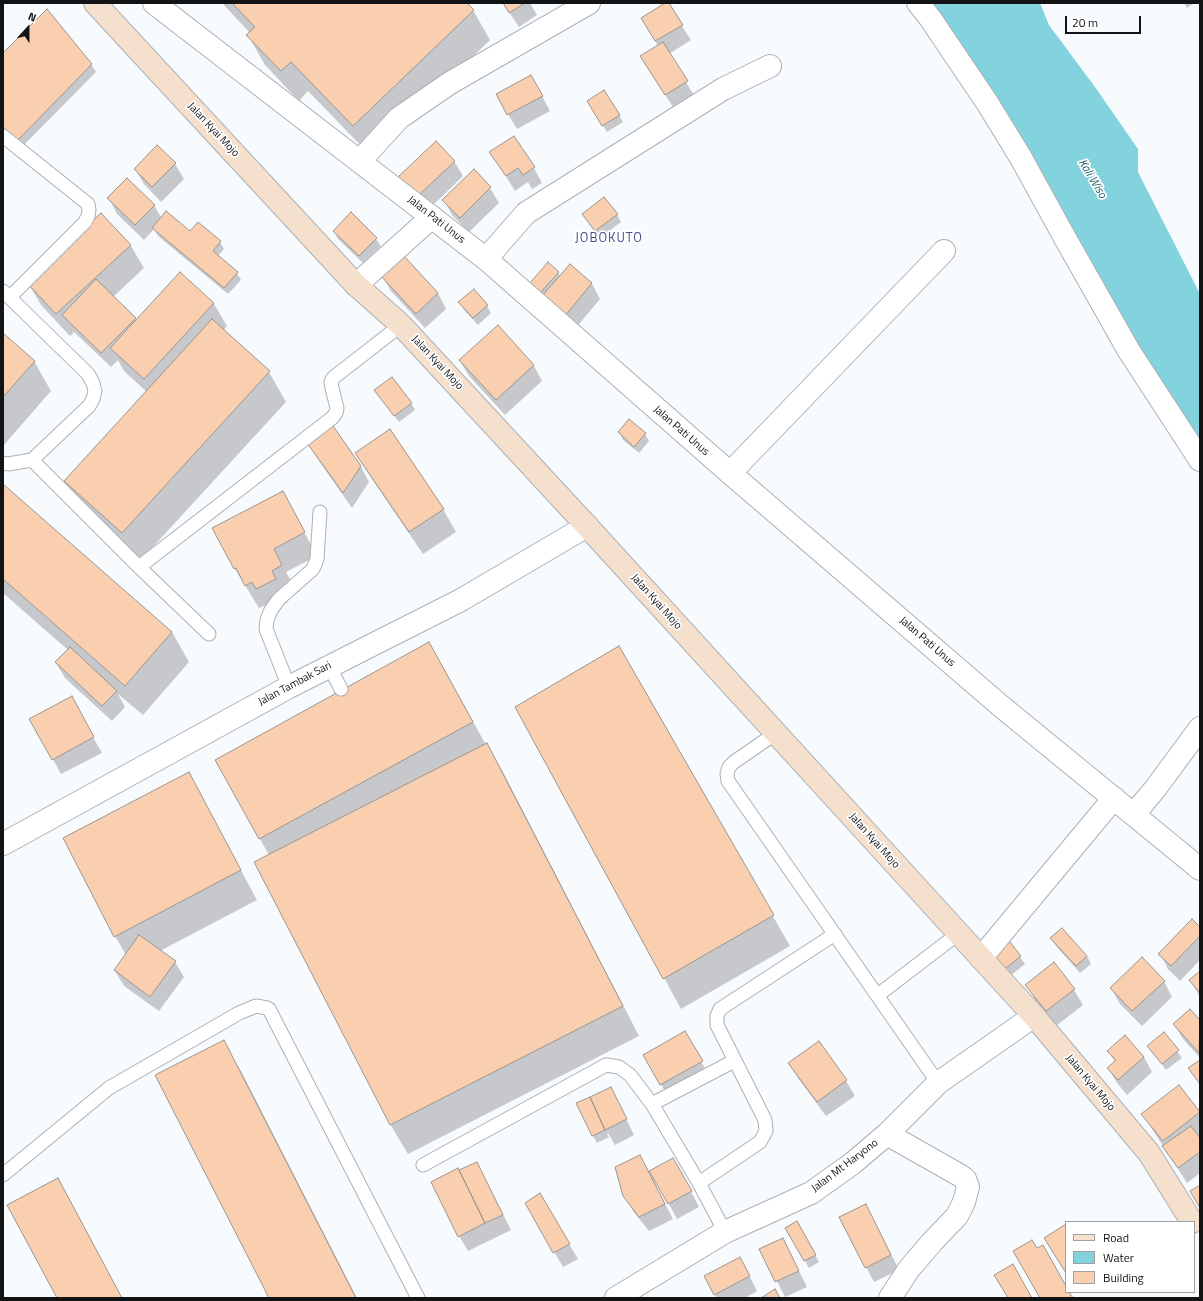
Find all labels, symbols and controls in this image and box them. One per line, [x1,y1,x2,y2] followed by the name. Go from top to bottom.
[8,8,48,48] north arrow
[26,8,39,26] text: N
[1067,8,1143,34] scale bar
[1072,13,1098,32] text: 20 m
[184,100,242,160] street label: Jalan Kyai Mojo
[1075,157,1109,201] water label: Kali Wiso
[404,193,468,247] street label: Jalan Pati Unus
[575,231,643,247] district label: JOBOKUTO
[408,333,466,393] street label: Jalan Kyai Mojo
[650,403,712,459] street label: Jalan Pati Unus
[628,572,684,632] street label: Jalan Kyai Mojo
[896,614,958,670] street label: Jalan Pati Unus
[256,659,334,709] street label: Jalan Tambak Sari
[846,811,902,871] street label: Jalan Kyai Mojo
[1063,1052,1117,1114] street label: Jalan Kyai Mojo
[809,1137,881,1195] street label: Jalan Mt Haryono
[1065,1221,1195,1293] legend
[1103,1228,1129,1247] text: Road
[1103,1248,1134,1267] text: Water
[1103,1268,1144,1287] text: Building

